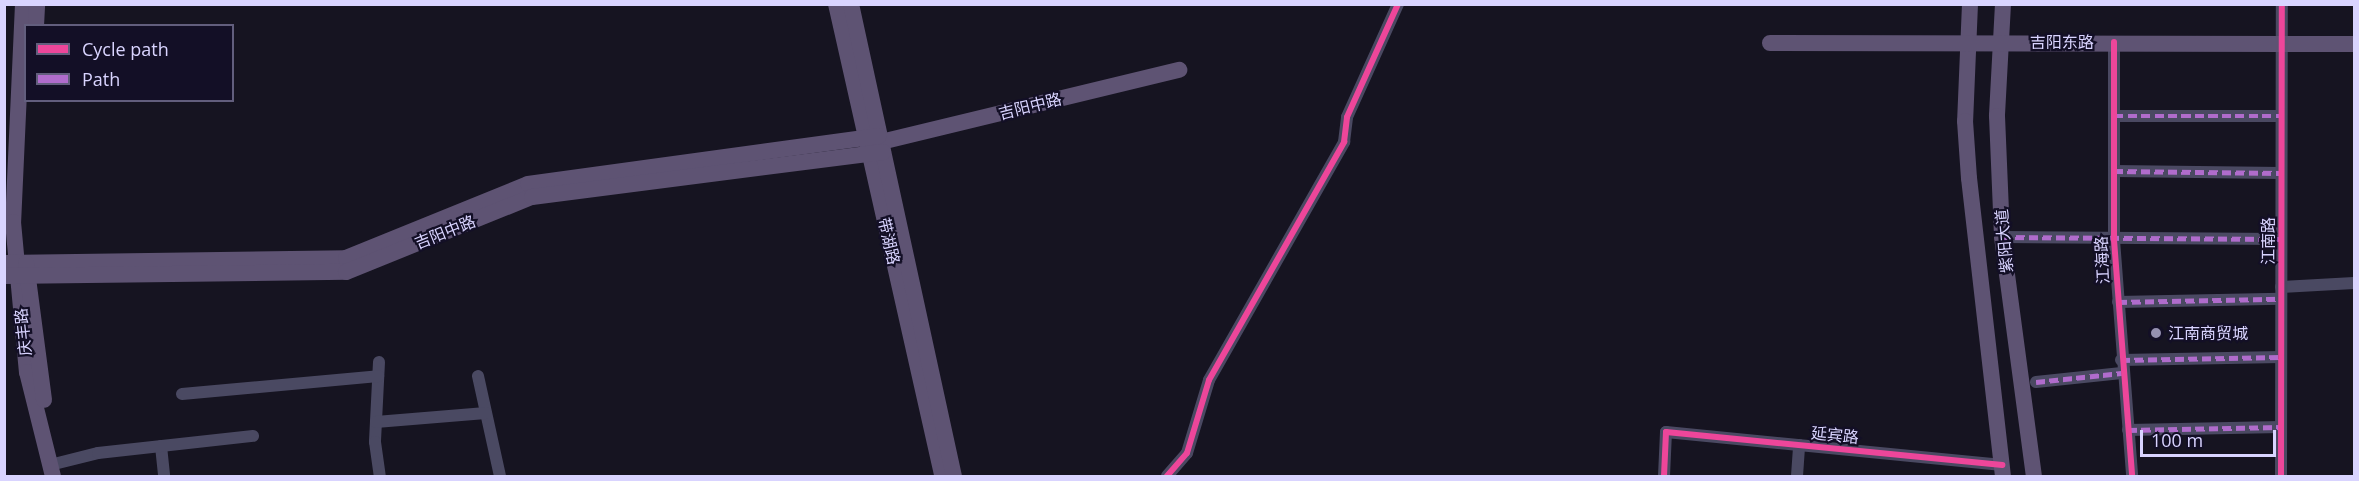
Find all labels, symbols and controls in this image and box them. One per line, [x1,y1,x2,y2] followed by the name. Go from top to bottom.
[24,24,234,102] legend
[2030,32,2094,52] street label: 吉阳东路
[82,37,169,61] text: Cycle path
[82,67,120,91] text: Path
[997,89,1063,123] street label: 吉阳中路
[1992,208,2016,274] street label: 紫阳大道
[412,211,478,253] street label: 吉阳中路
[874,215,904,267] street label: 带湖路
[2258,217,2278,265] street label: 江南路
[2091,236,2113,284] street label: 江海路
[11,307,35,357] street label: 庆丰路
[2168,323,2248,343] place label: 江南商贸城
[2149,326,2163,340] marker: 江南商贸城
[2143,418,2280,456] scale bar
[1810,423,1860,447] street label: 延宾路
[2151,428,2203,452] text: 100 m

